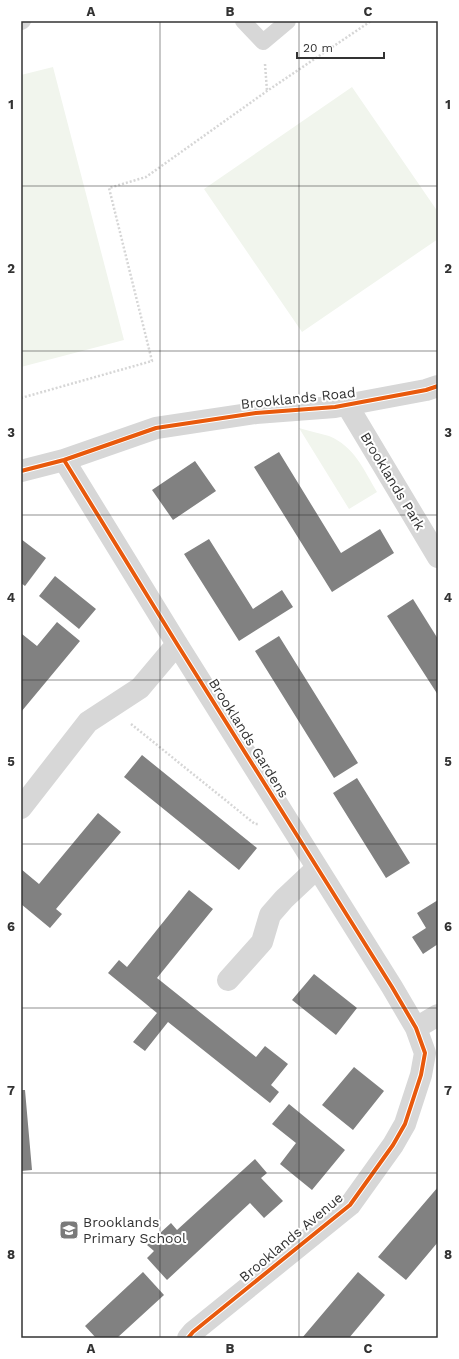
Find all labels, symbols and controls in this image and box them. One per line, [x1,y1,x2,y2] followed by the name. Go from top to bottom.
[87,4,96,19] text: A
[226,4,235,19] text: B
[364,4,373,19] text: C
[297,34,384,60] scale bar
[303,41,333,55] text: 20 m
[8,97,14,112] text: 1
[445,97,451,112] text: 1
[7,261,15,276] text: 2
[444,261,452,276] text: 2
[240,384,356,412] street label: Brooklands Road
[7,425,15,440] text: 3
[444,425,452,440] text: 3
[357,429,429,533] street label: Brooklands Park
[7,590,16,605] text: 4
[444,590,453,605] text: 4
[206,675,292,801] street label: Brooklands Gardens
[7,754,15,769] text: 5
[444,754,452,769] text: 5
[7,919,15,934] text: 6
[444,919,452,934] text: 6
[7,1083,15,1098] text: 7
[444,1083,452,1098] text: 7
[236,1189,346,1285] street label: Brooklands Avenue
[83,1214,187,1246] place label: Brooklands Primary School
[58,1219,80,1241] school or university icon: Brooklands Primary School
[7,1247,15,1262] text: 8
[444,1247,452,1262] text: 8
[87,1341,96,1356] text: A
[226,1341,235,1356] text: B
[364,1341,373,1356] text: C

